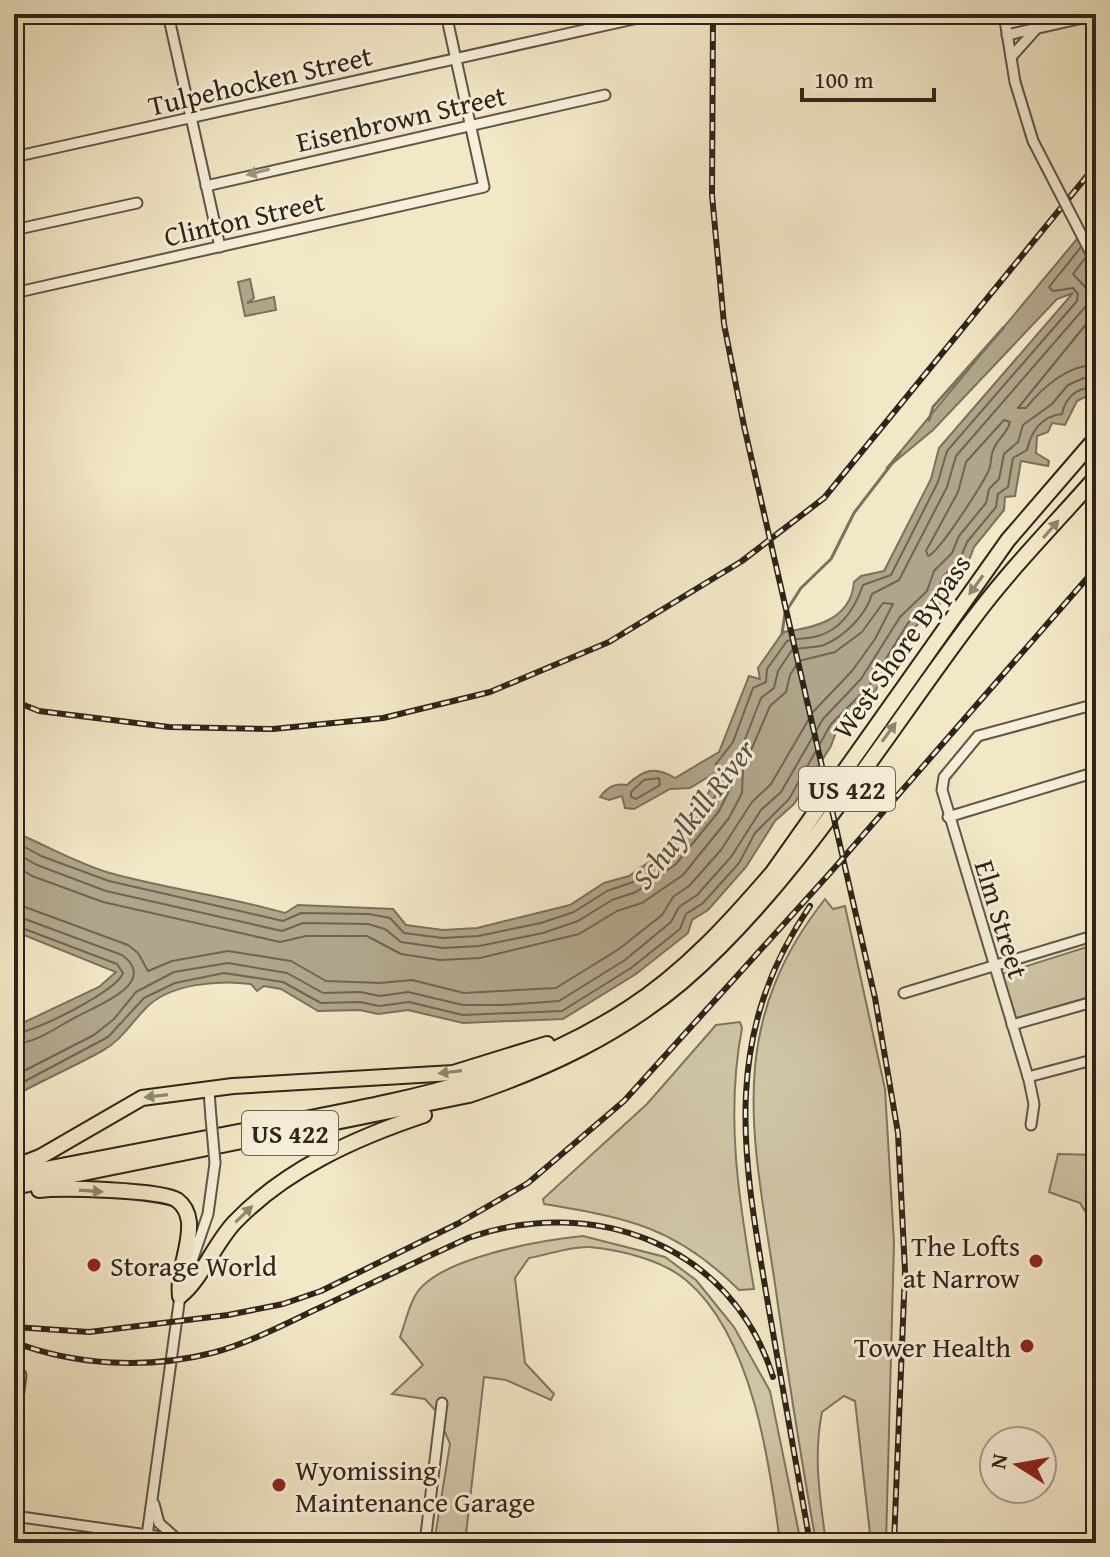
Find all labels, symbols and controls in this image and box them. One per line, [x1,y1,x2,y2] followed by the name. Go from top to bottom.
[144,34,376,126] street label: Tulpehocken Street
[802,52,934,102] scale bar
[814,62,874,97] text: 100 m
[292,74,510,162] street label: Eisenbrown Street
[245,167,270,179] one-way arrow
[160,180,328,256] street label: Clinton Street
[1042,519,1059,539] one-way arrow
[822,545,980,747] street label: West Shore Bypass
[968,575,984,596] one-way arrow
[881,721,897,743] one-way arrow
[620,729,766,898] water label: Schuylkill River
[799,767,895,811] road number: US 422
[965,855,1039,983] street label: Elm Street
[437,1066,462,1079] one-way arrow
[143,1090,168,1103] one-way arrow
[242,1111,338,1155] road number: US 422
[79,1185,104,1198] one-way arrow
[234,1205,253,1223] one-way arrow
[903,1225,1020,1298] place label: The Lofts at Narrow
[110,1245,277,1286] place label: Storage World
[1027,1252,1045,1270] marker: The Lofts at Narrow
[85,1256,103,1274] marker: Storage World
[854,1326,1011,1367] place label: Tower Health
[1018,1337,1036,1355] marker: Tower Health
[978,1425,1058,1505] north arrow
[295,1449,536,1522] place label: Wyomissing Maintenance Garage
[981,1451,1016,1471] text: N
[270,1476,288,1494] marker: Wyomissing Maintenance Garage

